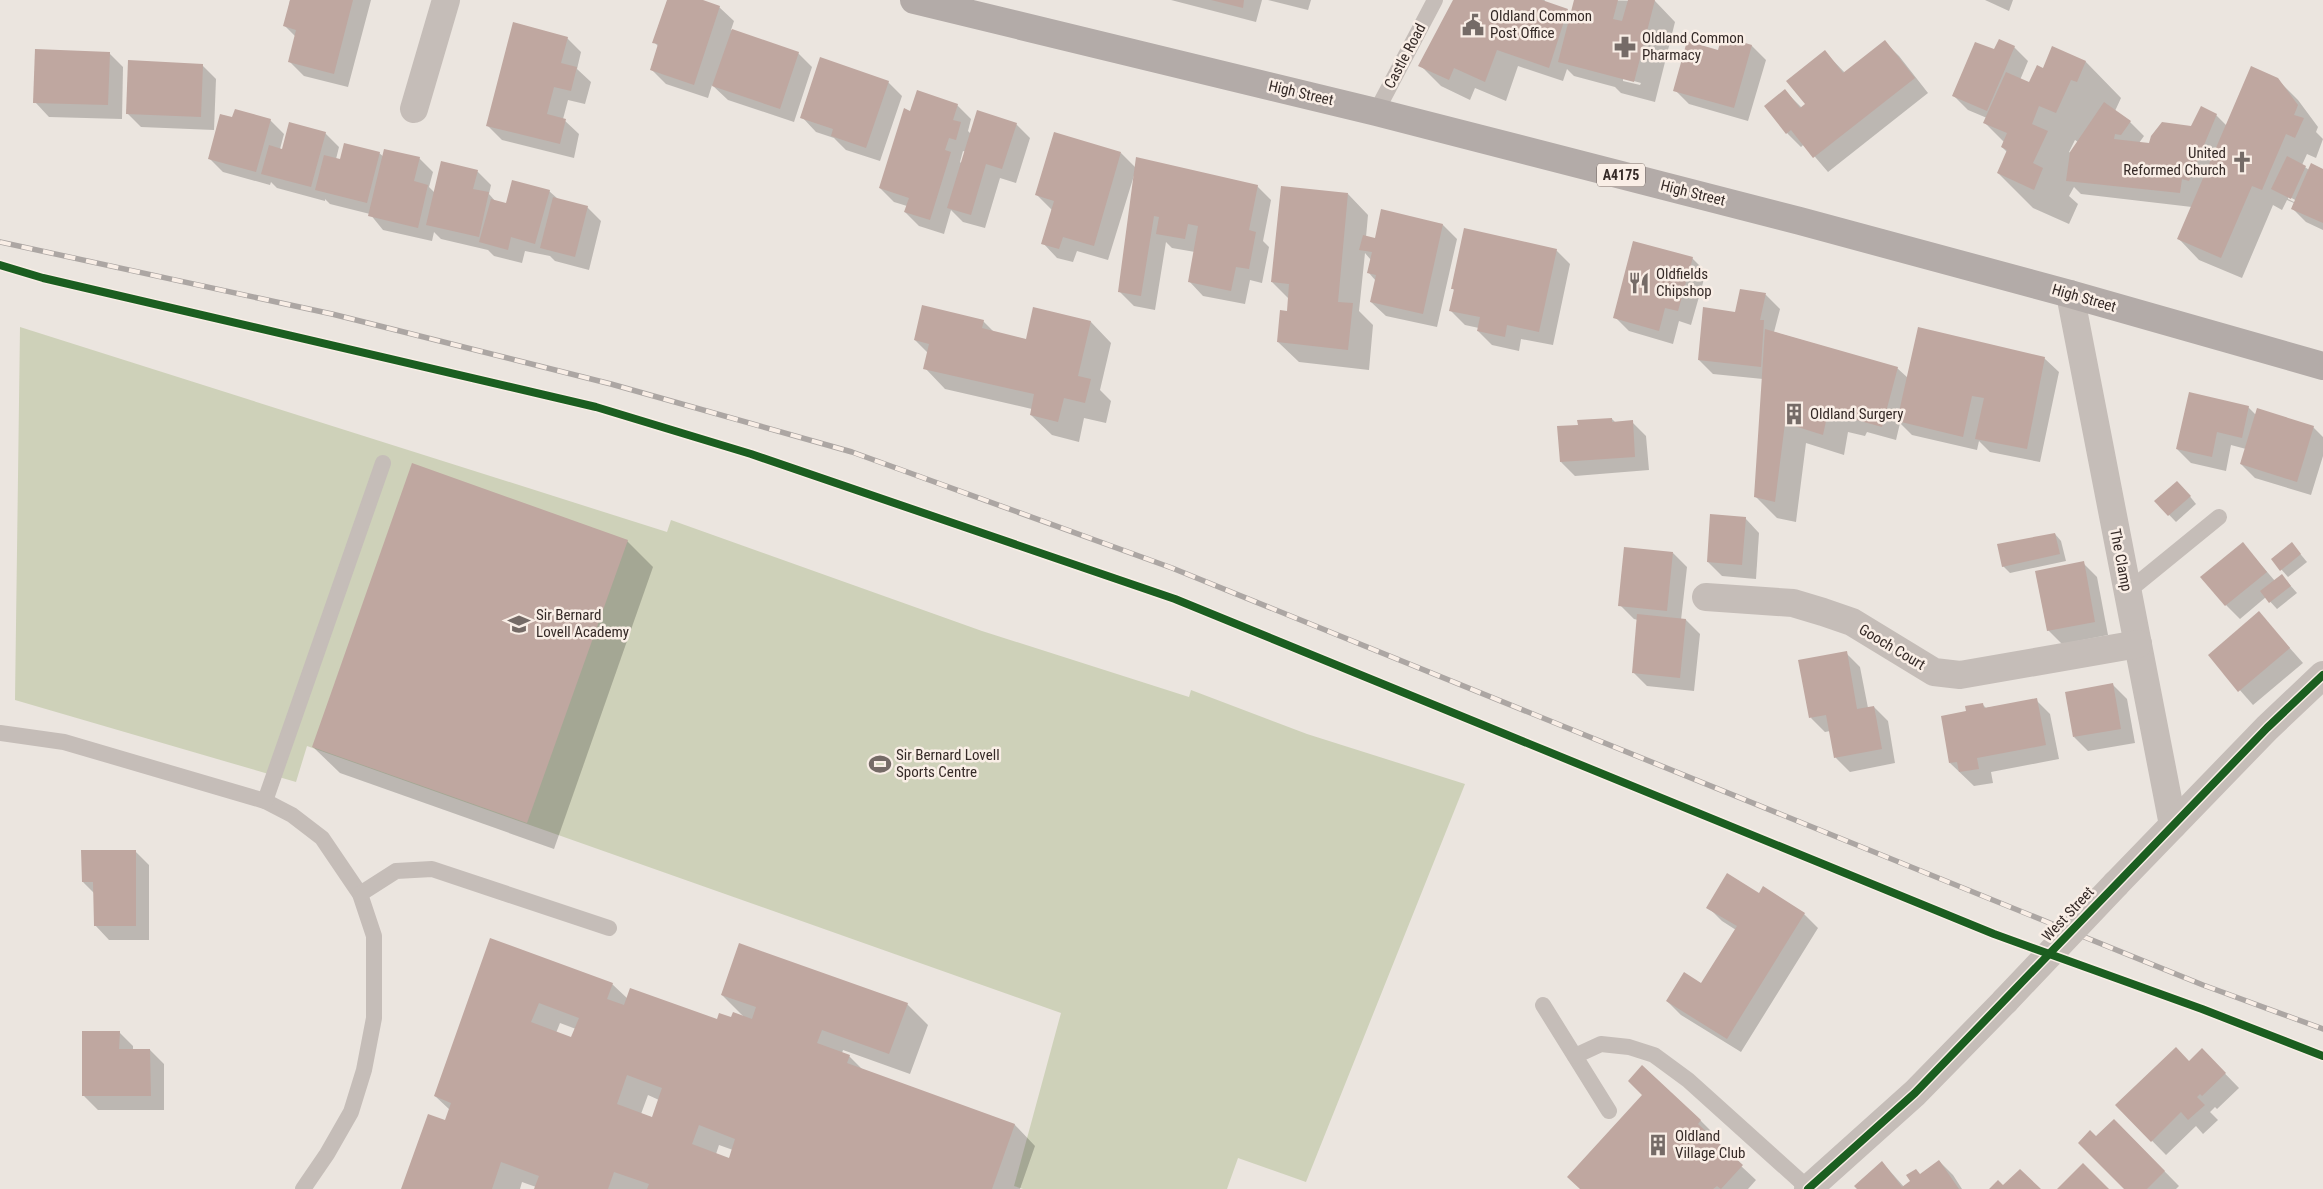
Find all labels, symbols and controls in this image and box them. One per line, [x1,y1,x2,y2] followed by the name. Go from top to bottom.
[1490,7,1592,42] place label: Oldland Common Post Office
[1460,12,1486,38] public building icon: Oldland Common Post Office
[1380,20,1430,92] street label: Castle Road
[1642,29,1744,64] place label: Oldland Common Pharmacy
[1612,34,1638,60] pharmacy icon: Oldland Common Pharmacy
[1267,77,1335,109] street label: High Street
[2123,144,2226,179] place label: United Reformed Church
[2229,149,2255,175] church icon: United Reformed Church
[1597,164,1645,186] road number: A4175
[1659,176,1727,210] street label: High Street
[1656,265,1712,300] place label: Oldfields Chipshop
[1626,270,1652,296] restaurant icon: Oldfields Chipshop
[2050,280,2118,316] street label: High Street
[1781,401,1807,427] building icon: Oldland Surgery
[1810,405,1904,423] place label: Oldland Surgery
[2106,527,2136,593] street label: The Clamp
[536,606,629,641] place label: Sir Bernard Lovell Academy
[506,611,532,637] school or university icon: Sir Bernard Lovell Academy
[1856,620,1928,674] street label: Gooch Court
[896,746,1000,781] place label: Sir Bernard Lovell Sports Centre
[867,751,893,777] sports icon: Sir Bernard Lovell Sports Centre
[2038,883,2098,945] street label: West Street
[1675,1127,1745,1162] place label: Oldland Village Club
[1645,1132,1671,1158] building icon: Oldland Village Club

